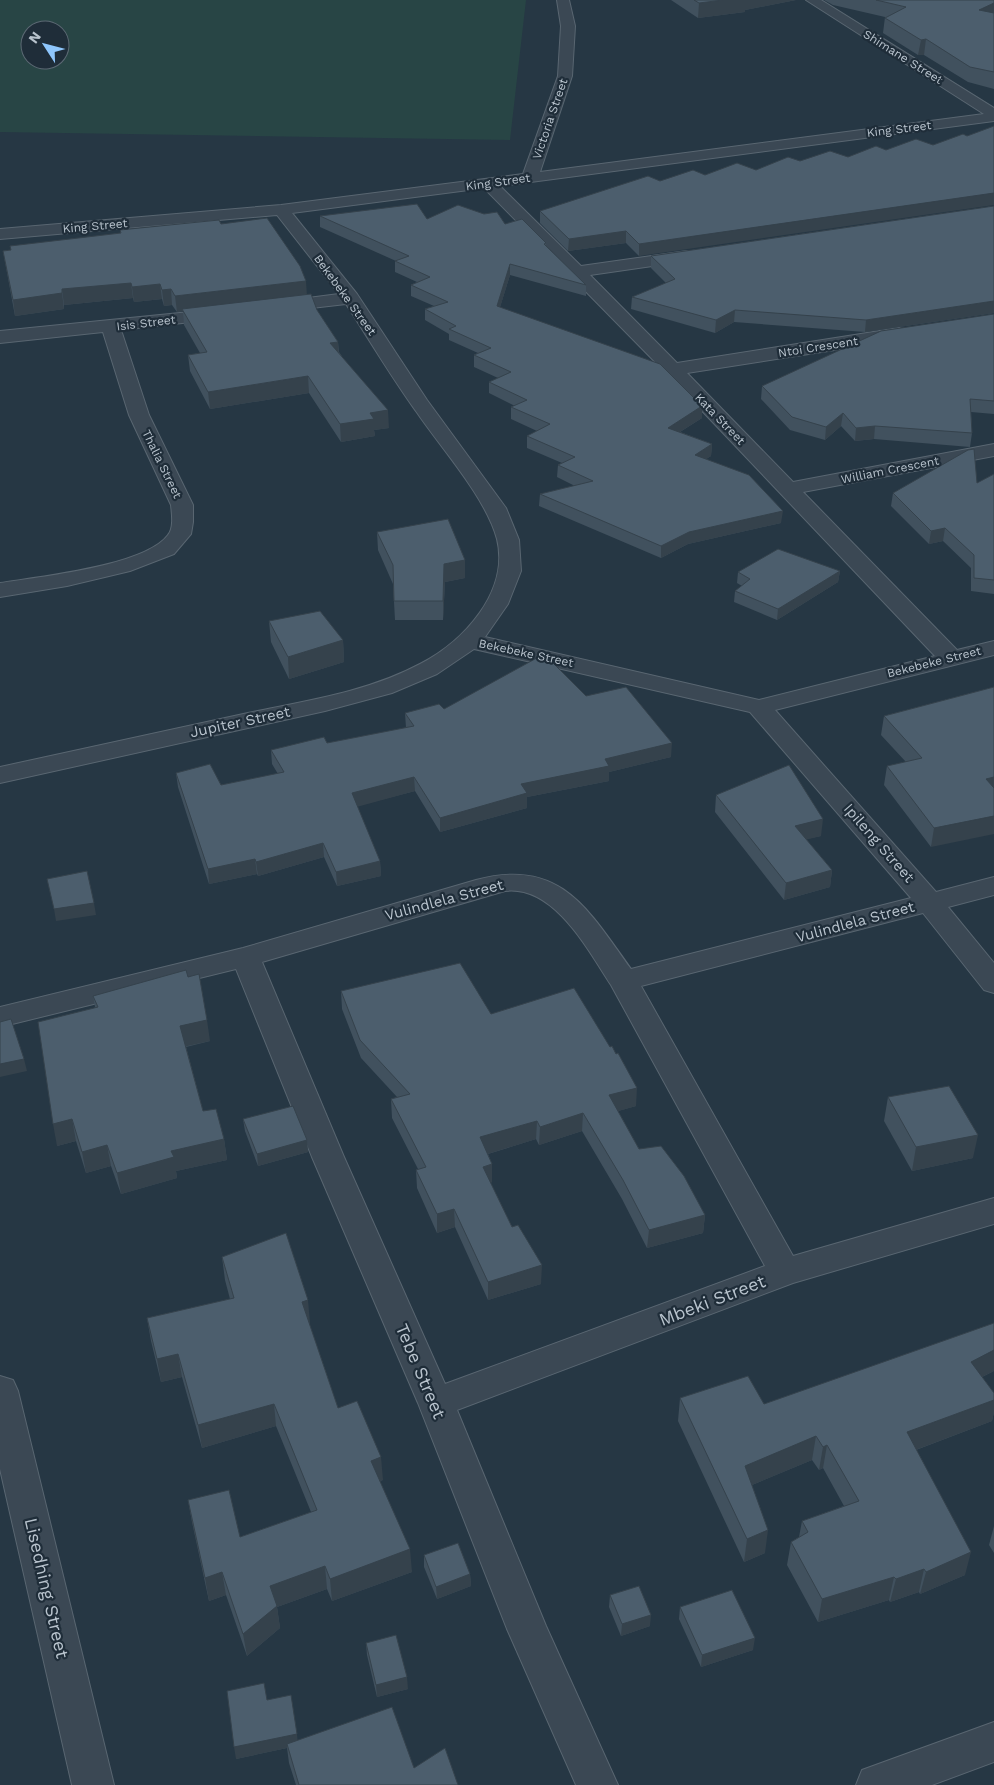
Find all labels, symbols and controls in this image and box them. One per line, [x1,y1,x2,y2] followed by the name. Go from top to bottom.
[20,20,70,70] north arrow
[861,27,945,87] street label: Shimane Street
[25,28,44,46] text: N
[530,77,570,161] street label: Victoria Street
[866,118,932,140] street label: King Street
[465,171,531,193] street label: King Street
[62,216,128,236] street label: King Street
[311,252,379,338] street label: Bekebeke Street
[116,312,176,334] street label: Isis Street
[777,334,859,360] street label: Ntoi Crescent
[692,390,748,448] street label: Kata Street
[139,427,185,501] street label: Thalia Street
[840,454,940,486] street label: William Crescent
[477,636,575,670] street label: Bekebeke Street
[886,644,982,680] street label: Bekebeke Street
[188,702,292,741] street label: Jupiter Street
[840,800,919,887] street label: Ipileng Street
[383,875,506,924] street label: Vulindlela Street
[794,897,917,946] street label: Vulindlela Street
[656,1270,769,1330] street label: Mbeki Street
[392,1320,451,1422] street label: Tebe Street
[21,1516,73,1661] street label: Lisedhing Street

